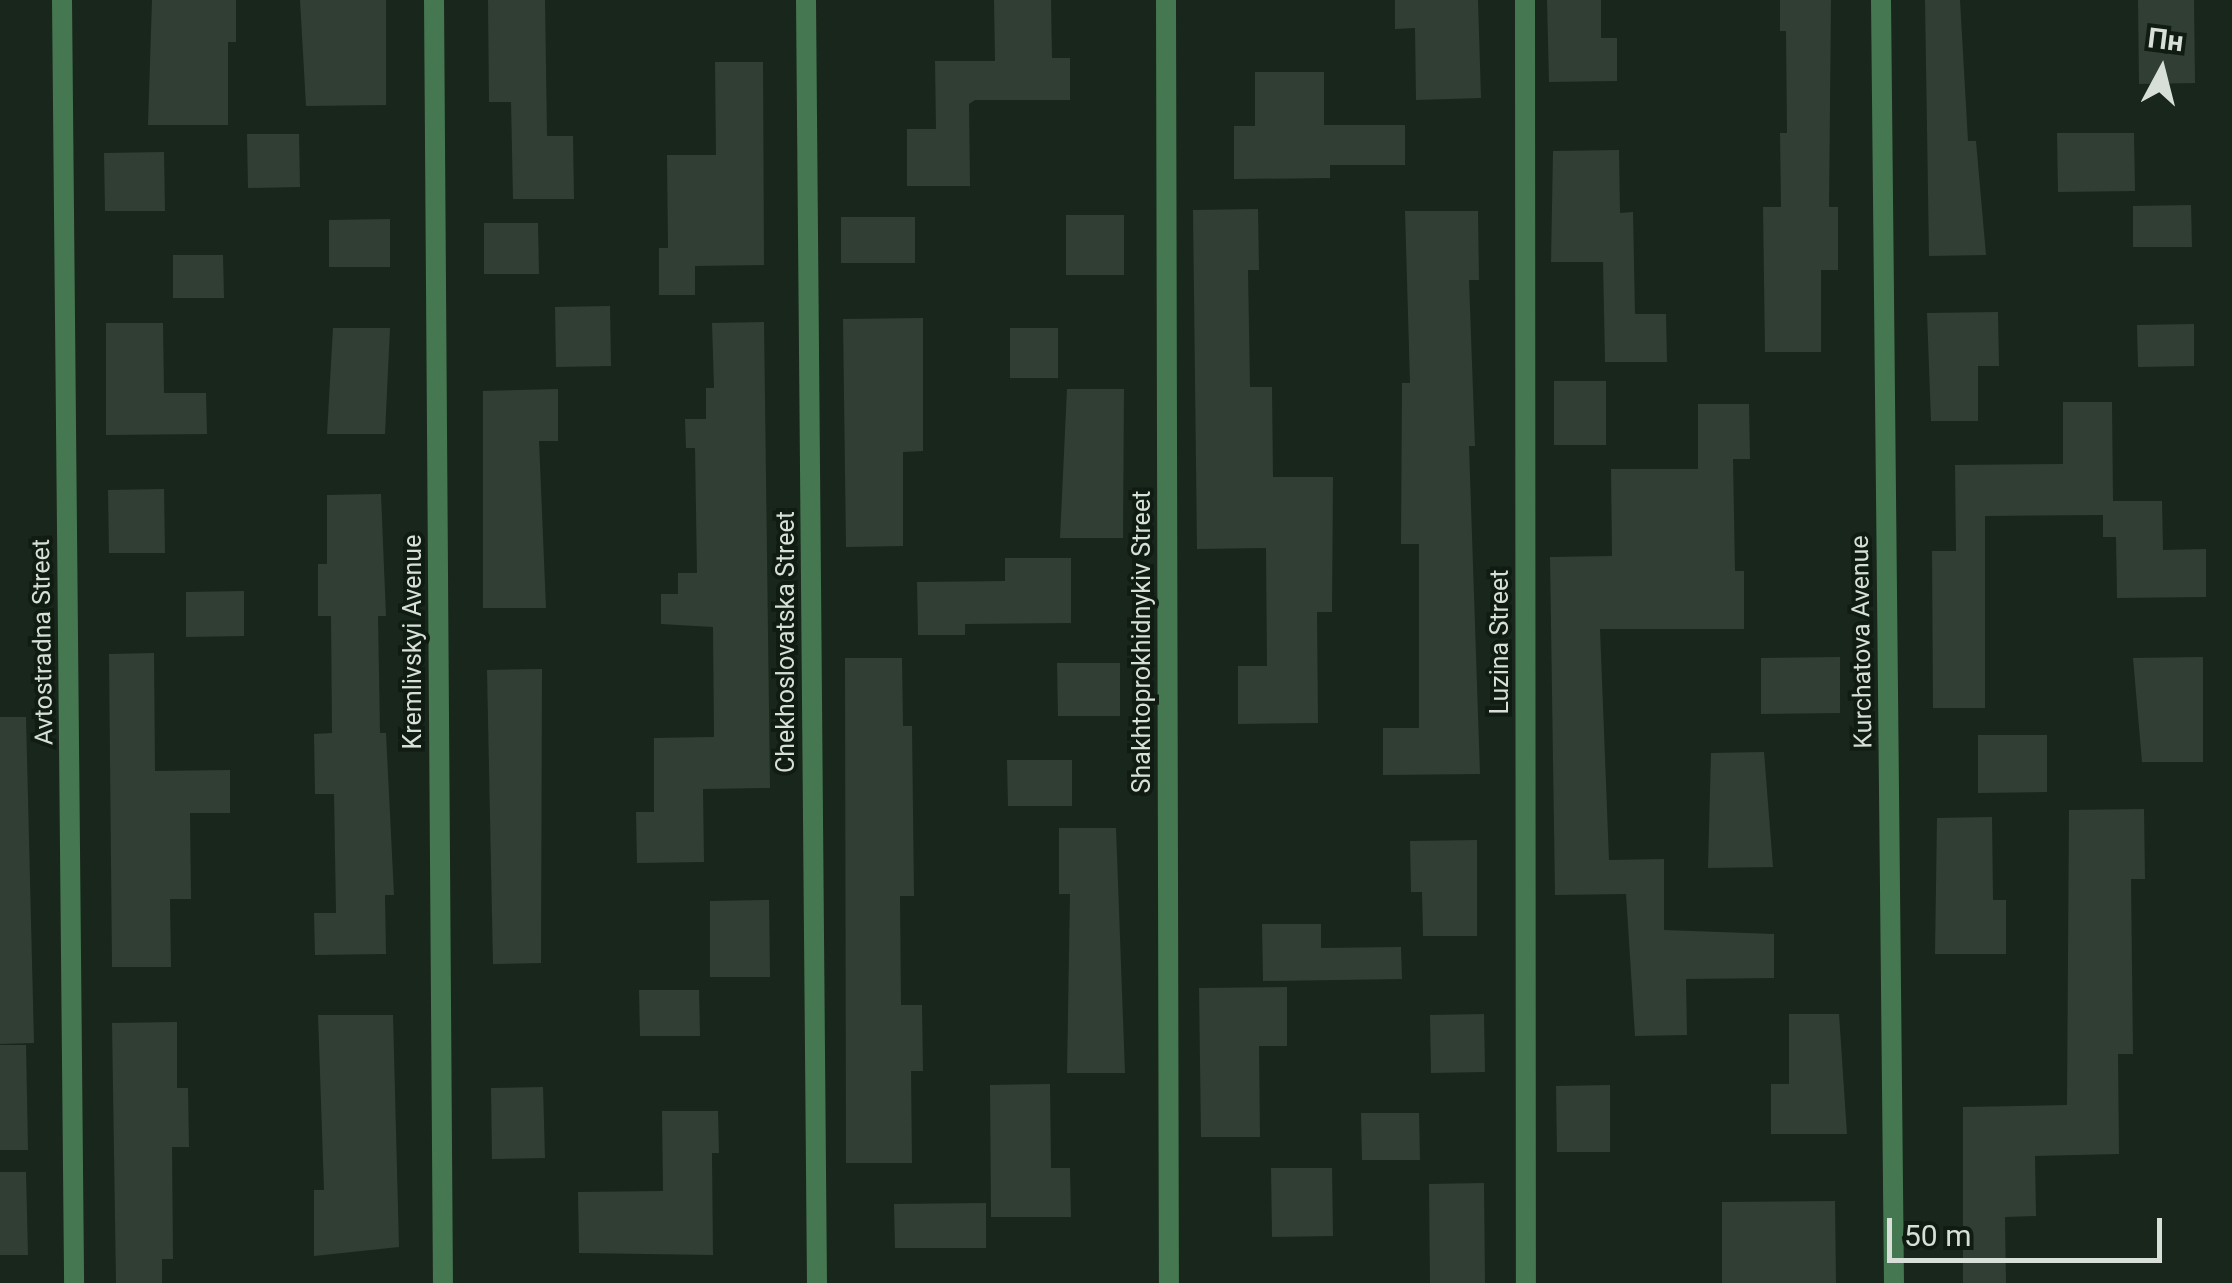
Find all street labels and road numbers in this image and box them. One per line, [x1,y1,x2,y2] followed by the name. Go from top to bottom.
[1127,491,1157,793] street label: Shakhtoprokhidnykiv Street
[771,511,801,773] street label: Chekhoslovatska Street
[398,535,428,749] street label: Kremlivskyi Avenue
[1845,535,1879,749] street label: Kurchatova Avenue
[26,539,60,745] street label: Avtostradna Street
[1485,570,1515,714] street label: Luzina Street

